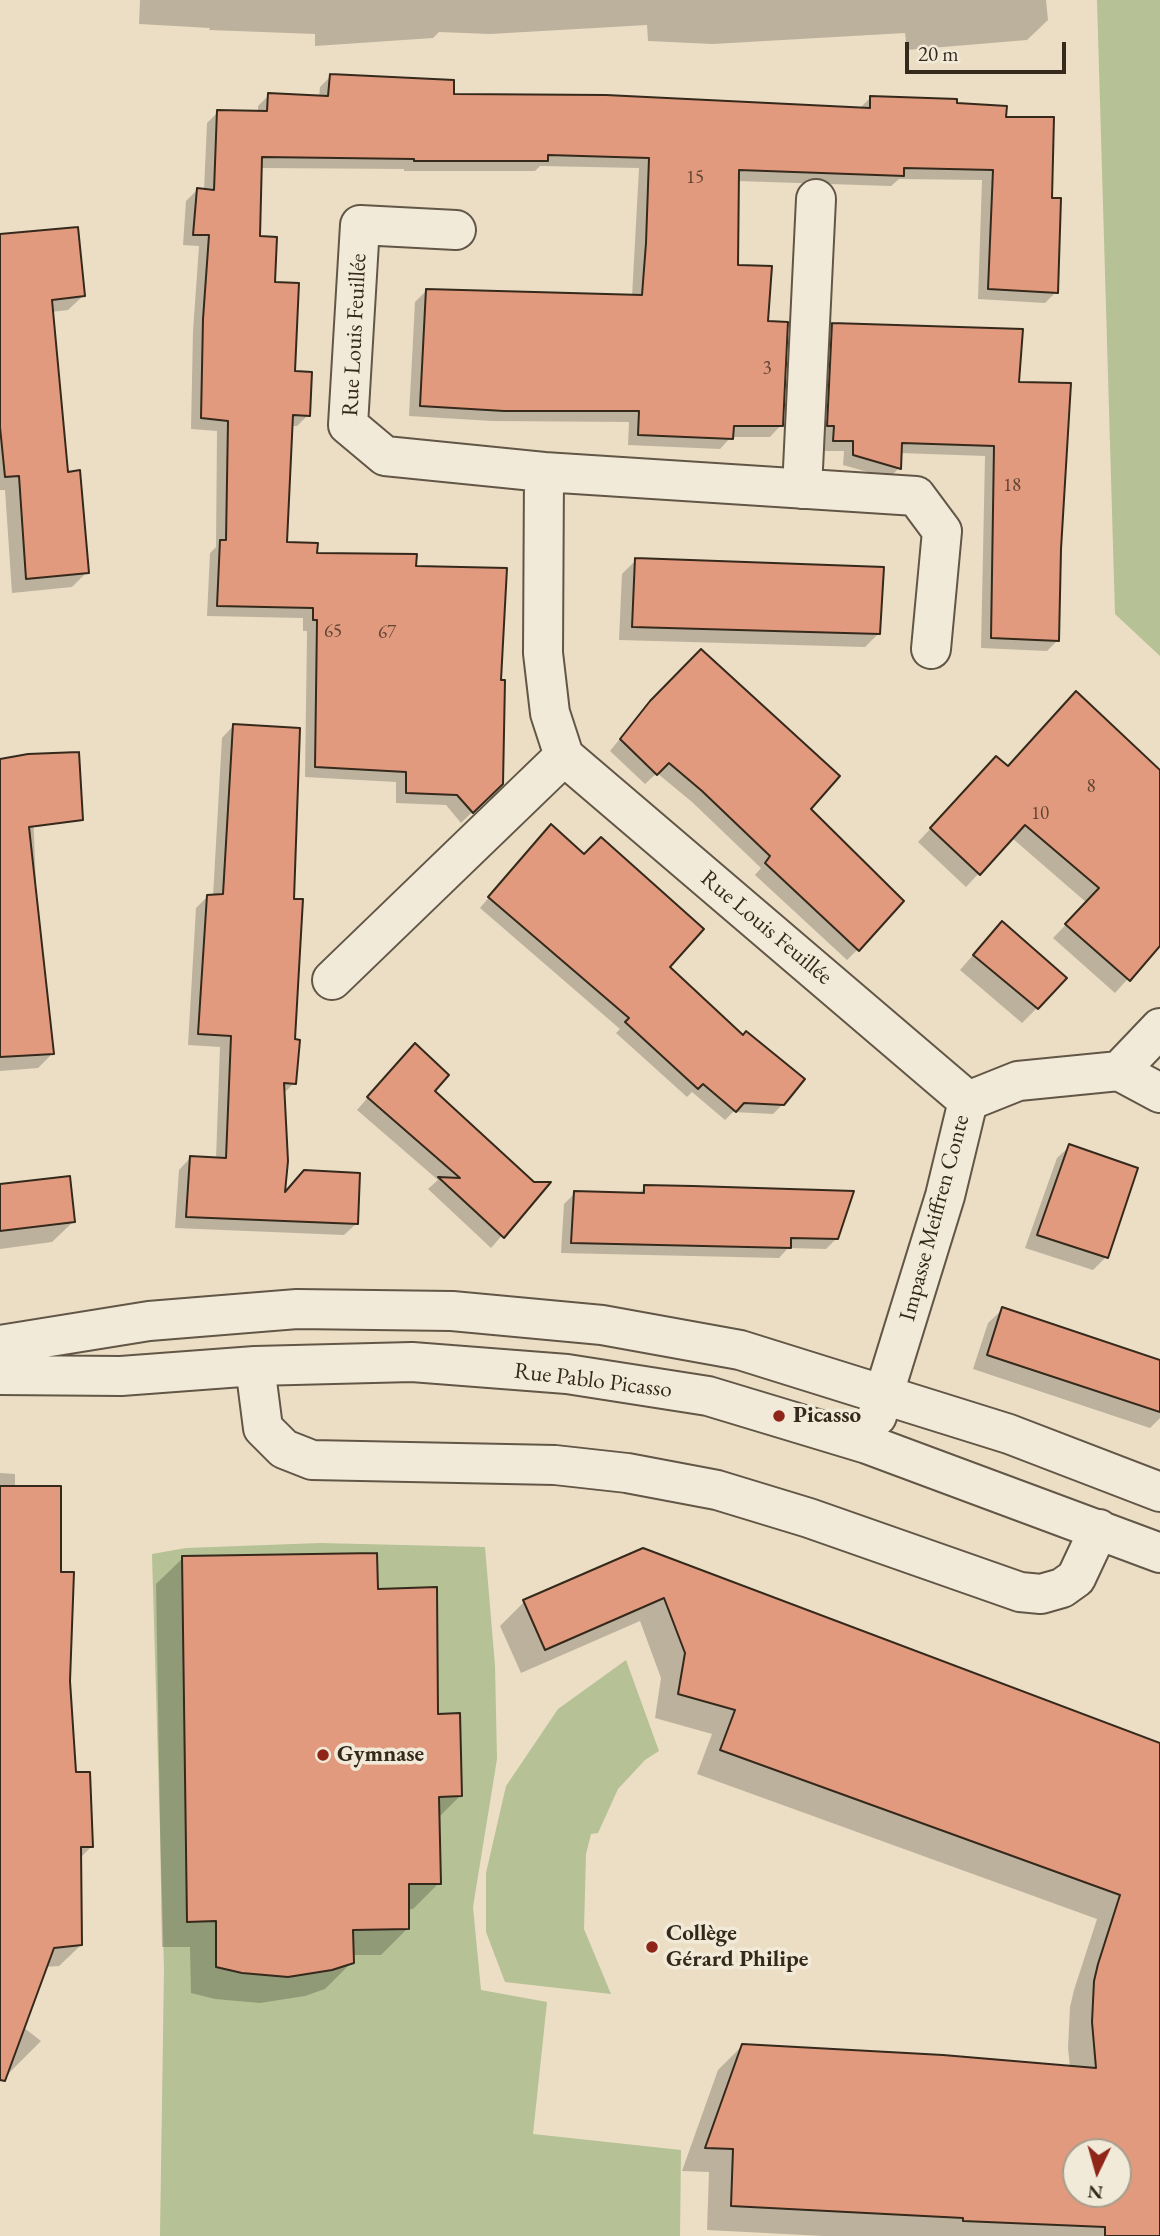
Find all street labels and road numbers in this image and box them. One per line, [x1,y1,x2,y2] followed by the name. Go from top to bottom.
[337,253,373,417] street label: Rue Louis Feuillée
[695,865,837,991] street label: Rue Louis Feuillée
[894,1112,976,1324] street label: Impasse Meiffren Conte
[513,1358,673,1404] street label: Rue Pablo Picasso

